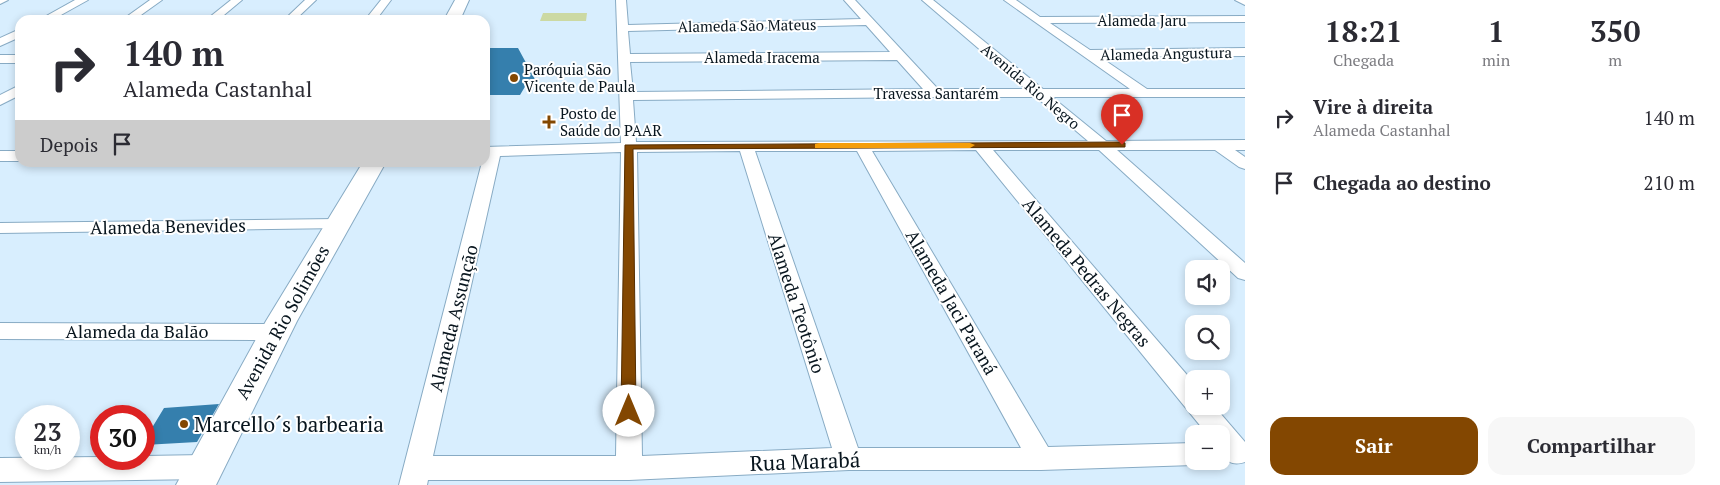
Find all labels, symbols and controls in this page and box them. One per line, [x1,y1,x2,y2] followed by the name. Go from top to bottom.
[1097,10,1187,30] street label: Alameda Jaru
[1324,11,1403,51] text: 18:21
[1488,11,1505,51] text: 1
[1590,11,1641,51] text: 350
[677,14,817,36] street label: Alameda São Mateus
[123,30,224,76] text: 140 m
[40,35,105,100] icon: right
[977,39,1085,133] street label: Avenida Rio Negro
[1100,42,1232,64] street label: Alameda Angustura
[704,47,820,67] street label: Alameda Iracema
[1333,49,1394,71] text: Chegada
[1482,49,1510,71] text: min
[1608,49,1622,71] text: m
[524,59,636,96] place label: Paróquia São Vicente de Paula
[508,72,520,84] marker: Paróquia São Vicente de Paula
[123,74,312,103] text: Alameda Castanhal
[873,83,999,103] street label: Travessa Santarém
[1101,94,1143,145] pin
[1313,94,1433,119] text: Vire à direita
[1108,101,1136,129] icon: arrive
[560,103,662,140] place label: Posto de Saúde do PAAR
[1270,104,1298,132] icon: right
[1644,105,1695,130] text: 140 m
[542,115,556,129] marker: Posto de Saúde do PAAR
[1313,119,1451,141] text: Alameda Castanhal
[108,130,136,158] icon: arrive
[40,132,98,157] text: Depois
[1270,169,1298,197] icon: arrive
[1313,170,1491,195] text: Chegada ao destino
[1644,170,1695,195] text: 210 m
[1017,192,1157,352] street label: Alameda Pedras Negras
[90,213,246,239] street label: Alameda Benevides
[901,225,1003,379] street label: Alameda Jaci Paraná
[763,230,831,376] street label: Alameda Teotônio
[230,241,334,403] street label: Avenida Rio Solimões
[423,242,483,394] street label: Alameda Assunção
[1185,260,1230,470] map controls
[1185,260,1230,305] button: sound
[1185,315,1230,360] button: search
[66,319,209,343] street label: Alameda da Balão
[1185,370,1230,415] button: +
[602,384,654,436] position arrow
[90,405,155,470] speed limit sign: 30
[194,410,384,438] place label: Marcello´s barbearia
[33,415,62,448] text: 23
[1270,417,1478,475] button: Sair
[1488,417,1695,475] button: Compartilhar
[178,418,190,430] marker: Marcello´s barbearia
[1185,425,1230,470] button: −
[34,442,61,457] text: km/h
[749,445,861,477] street label: Rua Marabá

